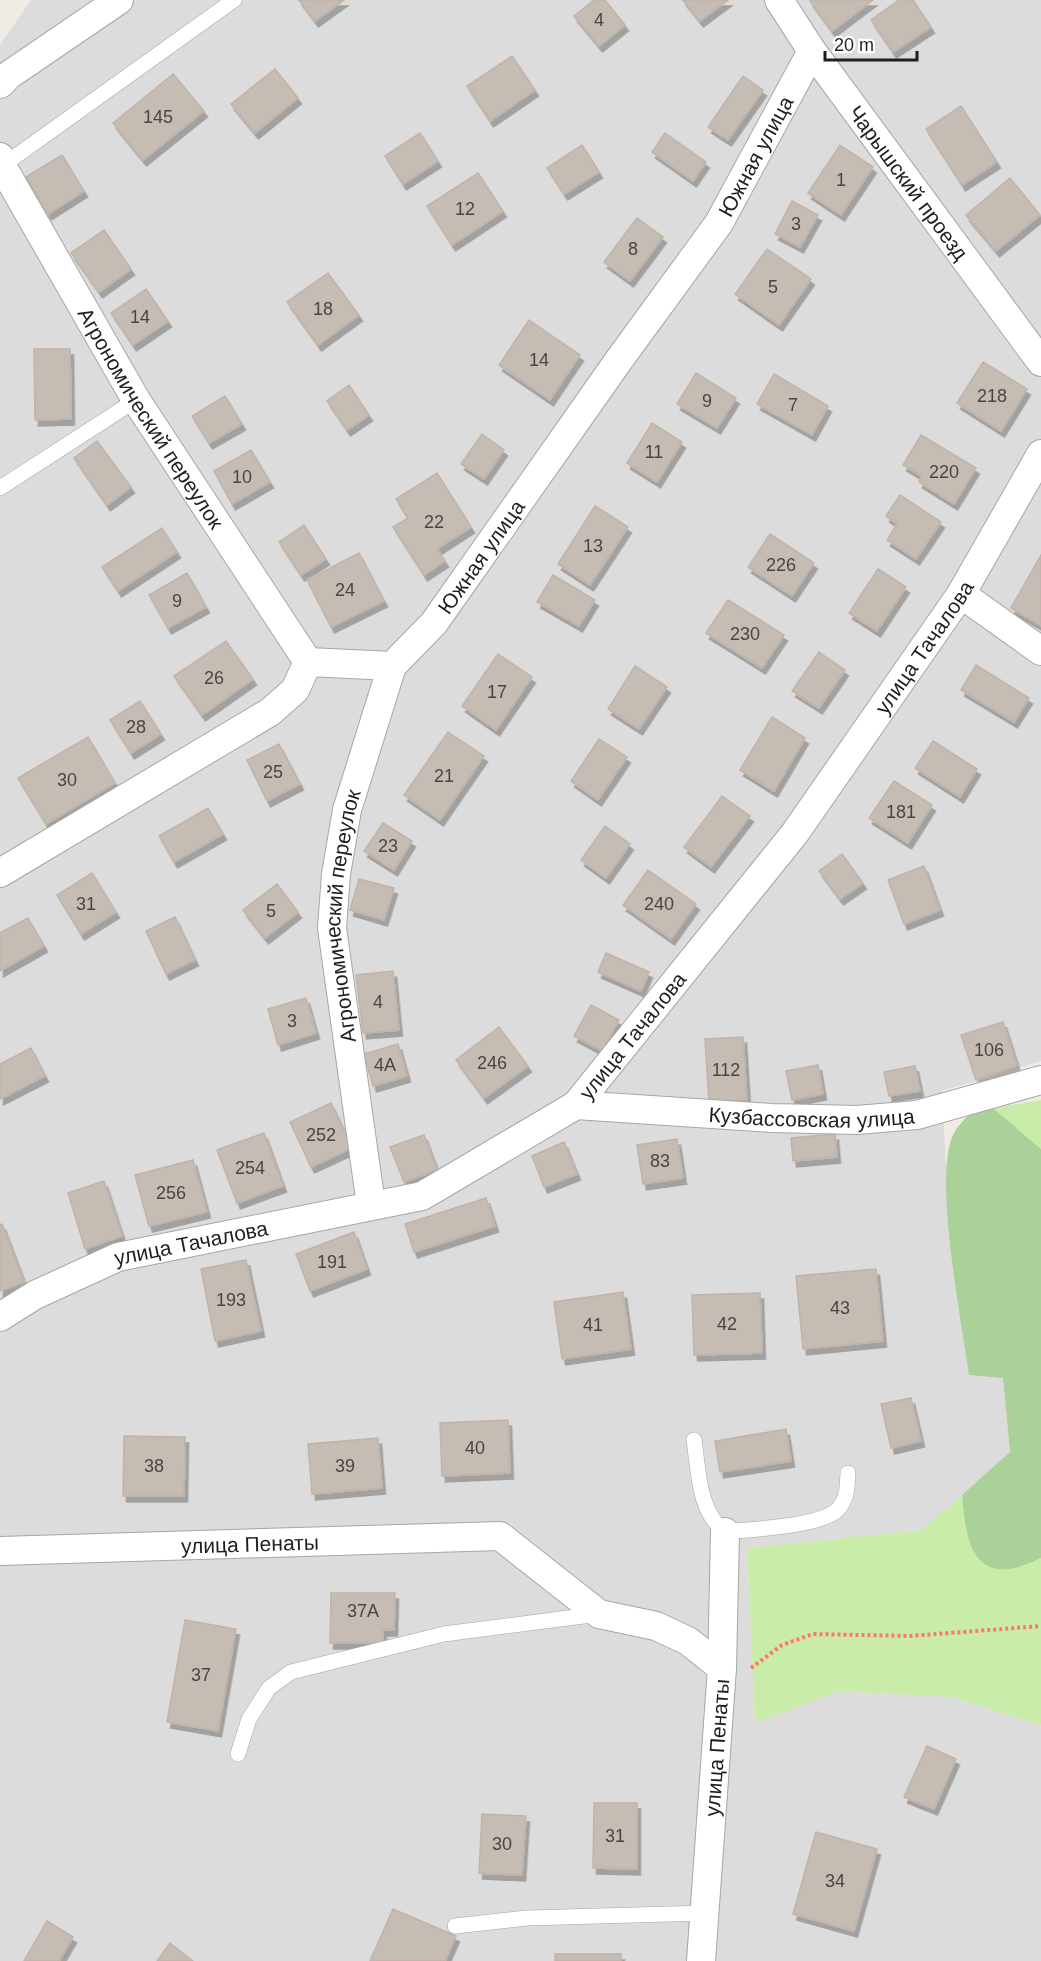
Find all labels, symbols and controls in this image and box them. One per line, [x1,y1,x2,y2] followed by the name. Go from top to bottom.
[594,10,604,30] house number: 4
[825,24,916,62] scale bar
[834,35,874,55] text: 20 m
[713,92,797,220] street label: Южная улица
[844,101,973,264] street label: Чарышский проезд
[143,107,173,127] house number: 145
[836,170,846,190] house number: 1
[455,199,475,219] house number: 12
[791,214,801,234] house number: 3
[628,239,638,259] house number: 8
[768,277,778,297] house number: 5
[313,299,333,319] house number: 18
[74,303,229,533] street label: Агрономический переулок
[130,307,150,327] house number: 14
[529,350,549,370] house number: 14
[977,386,1007,406] house number: 218
[702,391,712,411] house number: 9
[788,395,798,415] house number: 7
[645,442,663,462] house number: 11
[929,462,959,482] house number: 220
[232,467,252,487] house number: 10
[433,495,529,618] street label: Южная улица
[424,512,444,532] house number: 22
[583,536,603,556] house number: 13
[766,555,796,575] house number: 226
[870,576,978,718] street label: улица Тачалова
[335,580,355,600] house number: 24
[172,591,182,611] house number: 9
[730,624,760,644] house number: 230
[204,668,224,688] house number: 26
[487,682,507,702] house number: 17
[126,717,146,737] house number: 28
[263,762,283,782] house number: 25
[434,766,454,786] house number: 21
[57,770,77,790] house number: 30
[320,786,365,1044] street label: Агрономический переулок
[886,802,916,822] house number: 181
[378,836,398,856] house number: 23
[76,894,96,914] house number: 31
[644,894,674,914] house number: 240
[266,901,276,921] house number: 5
[574,967,690,1103] street label: улица Тачалова
[373,992,383,1012] house number: 4
[287,1011,297,1031] house number: 3
[974,1040,1004,1060] house number: 106
[477,1053,507,1073] house number: 246
[374,1055,396,1075] house number: 4А
[712,1060,740,1080] house number: 112
[708,1102,916,1131] street label: Кузбассовская улица
[306,1125,336,1145] house number: 252
[650,1151,670,1171] house number: 83
[235,1158,265,1178] house number: 254
[156,1183,186,1203] house number: 256
[112,1216,270,1269] street label: улица Тачалова
[317,1252,347,1272] house number: 191
[216,1290,246,1310] house number: 193
[830,1298,850,1318] house number: 43
[717,1314,737,1334] house number: 42
[583,1315,603,1335] house number: 41
[465,1438,485,1458] house number: 40
[144,1456,164,1476] house number: 38
[335,1456,355,1476] house number: 39
[181,1530,319,1557] street label: улица Пенаты
[347,1601,379,1621] house number: 37А
[191,1665,211,1685] house number: 37
[700,1678,733,1817] street label: улица Пенаты
[605,1826,625,1846] house number: 31
[492,1834,512,1854] house number: 30
[825,1871,845,1891] house number: 34

